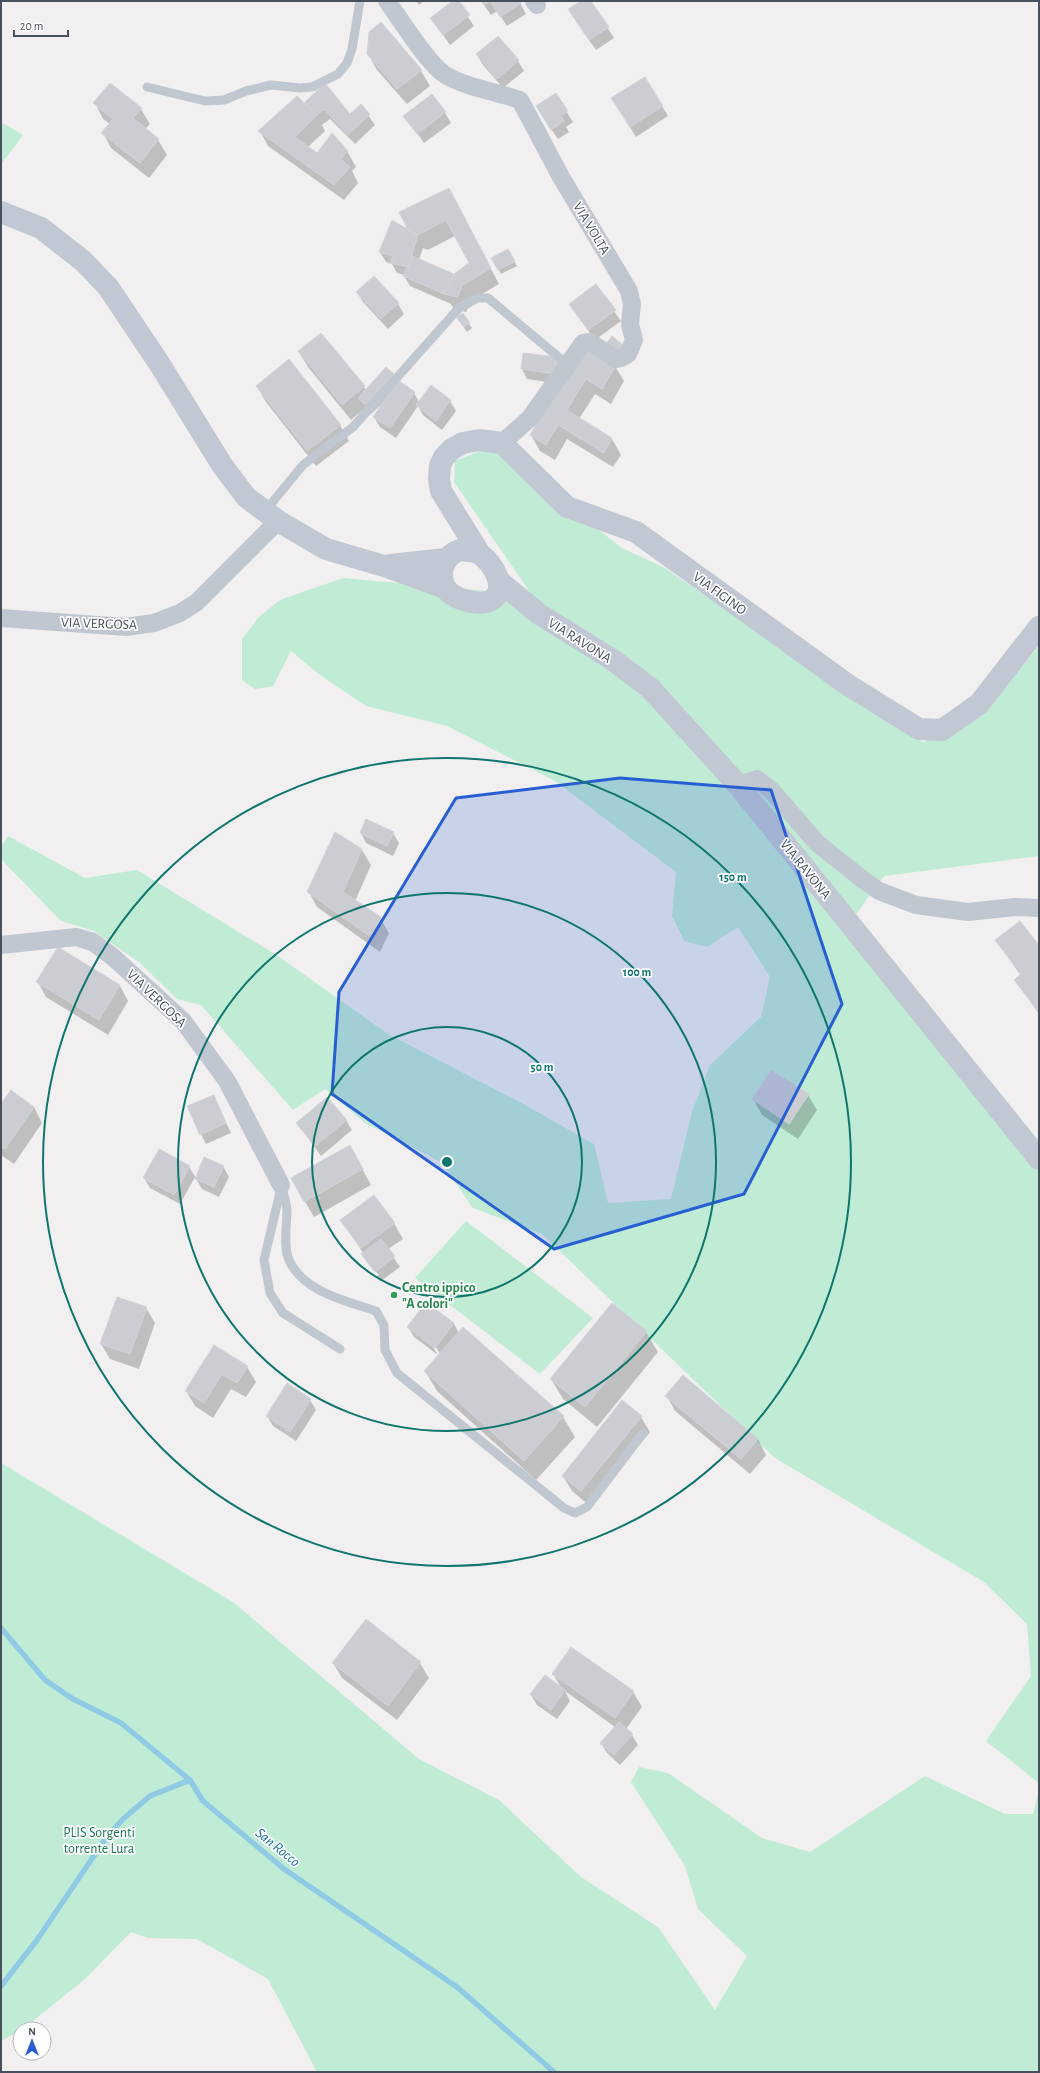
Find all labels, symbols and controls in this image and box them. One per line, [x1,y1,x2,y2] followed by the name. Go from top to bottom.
[14,12,68,38] scale bar
[20,20,43,32] text: 20 m
[570,200,612,257] street label: VIA VOLTA
[690,570,749,618] street label: VIA FIGINO
[61,616,137,632] street label: VIA VERGOSA
[545,616,614,666] street label: VIA RAVONA
[777,837,833,902] street label: VIA RAVONA
[719,871,747,883] text: 150 m
[623,966,651,978] text: 100 m
[124,967,189,1030] street label: VIA VERGOSA
[531,1061,554,1073] text: 50 m
[440,1155,454,1169] centre of rings
[402,1281,476,1311] place label: Centro ippico "A colori"
[389,1290,399,1300] marker: Centro ippico "A colori"
[253,1825,303,1870] water label: San Rocco
[63,1826,135,1856] park label: PLIS Sorgenti torrente Lura
[12,2021,52,2061] north arrow
[28,2026,36,2037] text: N

